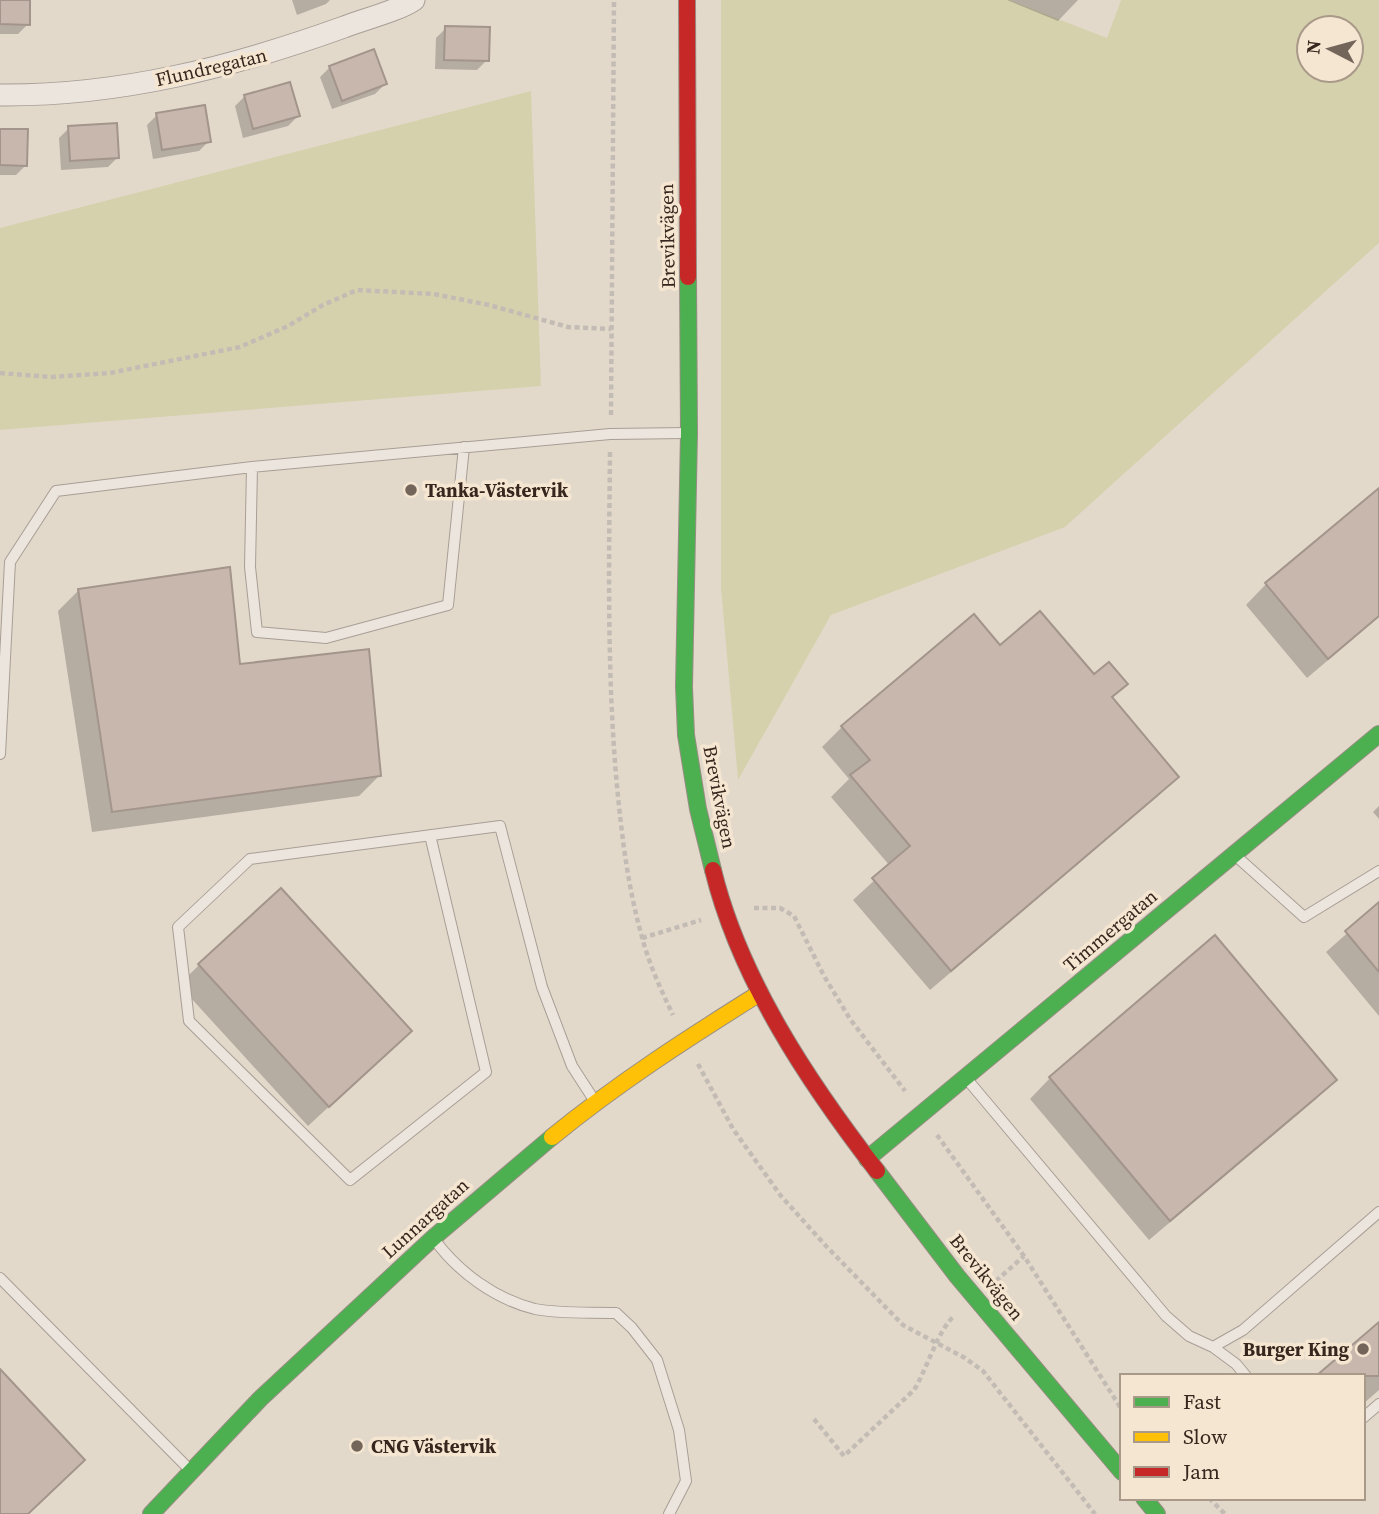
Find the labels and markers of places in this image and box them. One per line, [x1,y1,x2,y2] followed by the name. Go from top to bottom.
[425,477,569,503] place label: Tanka-Västervik
[403,482,419,498] marker: Tanka-Västervik
[1243,1336,1350,1362] place label: Burger King
[1355,1341,1371,1357] marker: Burger King
[371,1433,497,1459] place label: CNG Västervik
[349,1438,365,1454] marker: CNG Västervik

